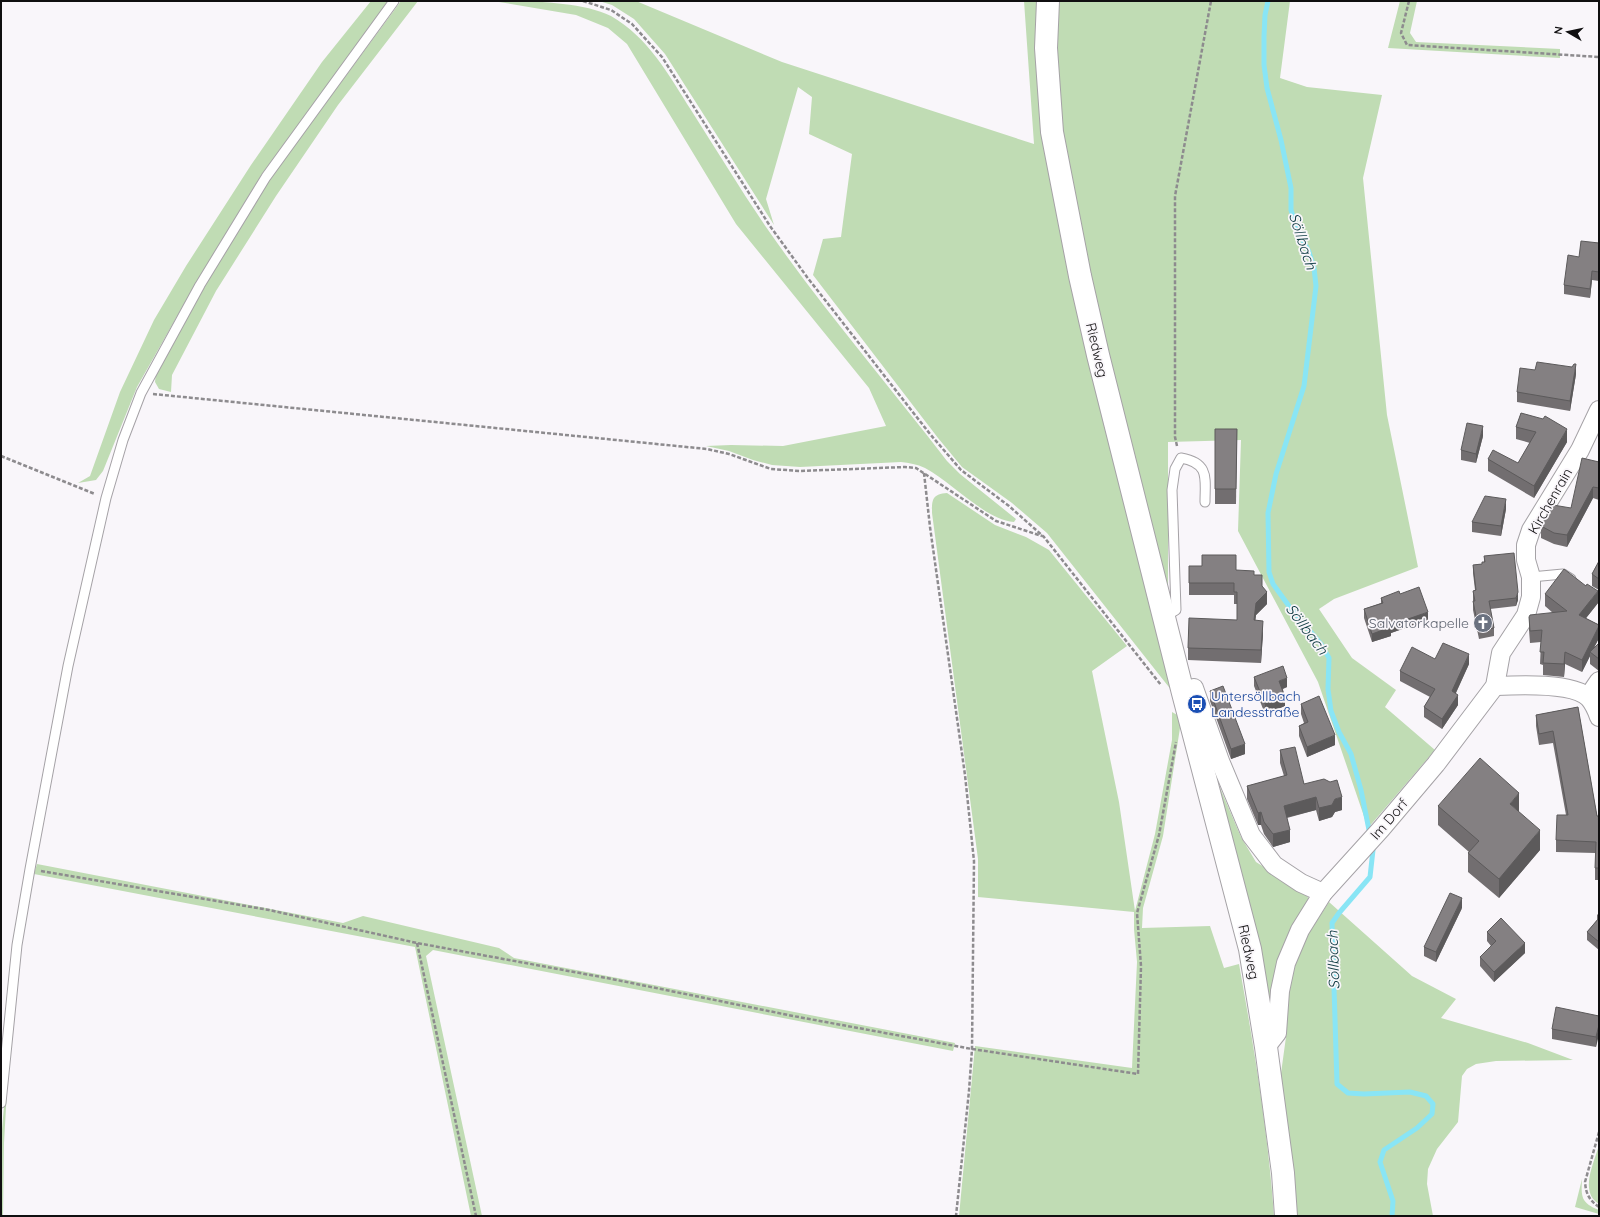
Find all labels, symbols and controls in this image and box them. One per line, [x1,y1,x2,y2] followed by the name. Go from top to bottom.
[1548,12,1588,52] north arrow
[1551,25,1566,36] text: N
[1285,210,1321,272] water label: Söllbach
[1082,321,1112,379] street label: Riedweg
[1524,465,1576,537] street label: Kirchenrain
[1282,600,1333,659] water label: Söllbach
[1472,612,1494,634] church icon: Salvatorkapelle
[1369,614,1469,632] place label: Salvatorkapelle
[1211,687,1301,721] place label: Untersöllbach Landesstraße
[1186,693,1208,715] bus stop icon: Untersöllbach Landesstraße
[1366,795,1412,843] street label: Im Dorf
[1234,923,1264,981] street label: Riedweg
[1322,930,1344,990] water label: Söllbach

